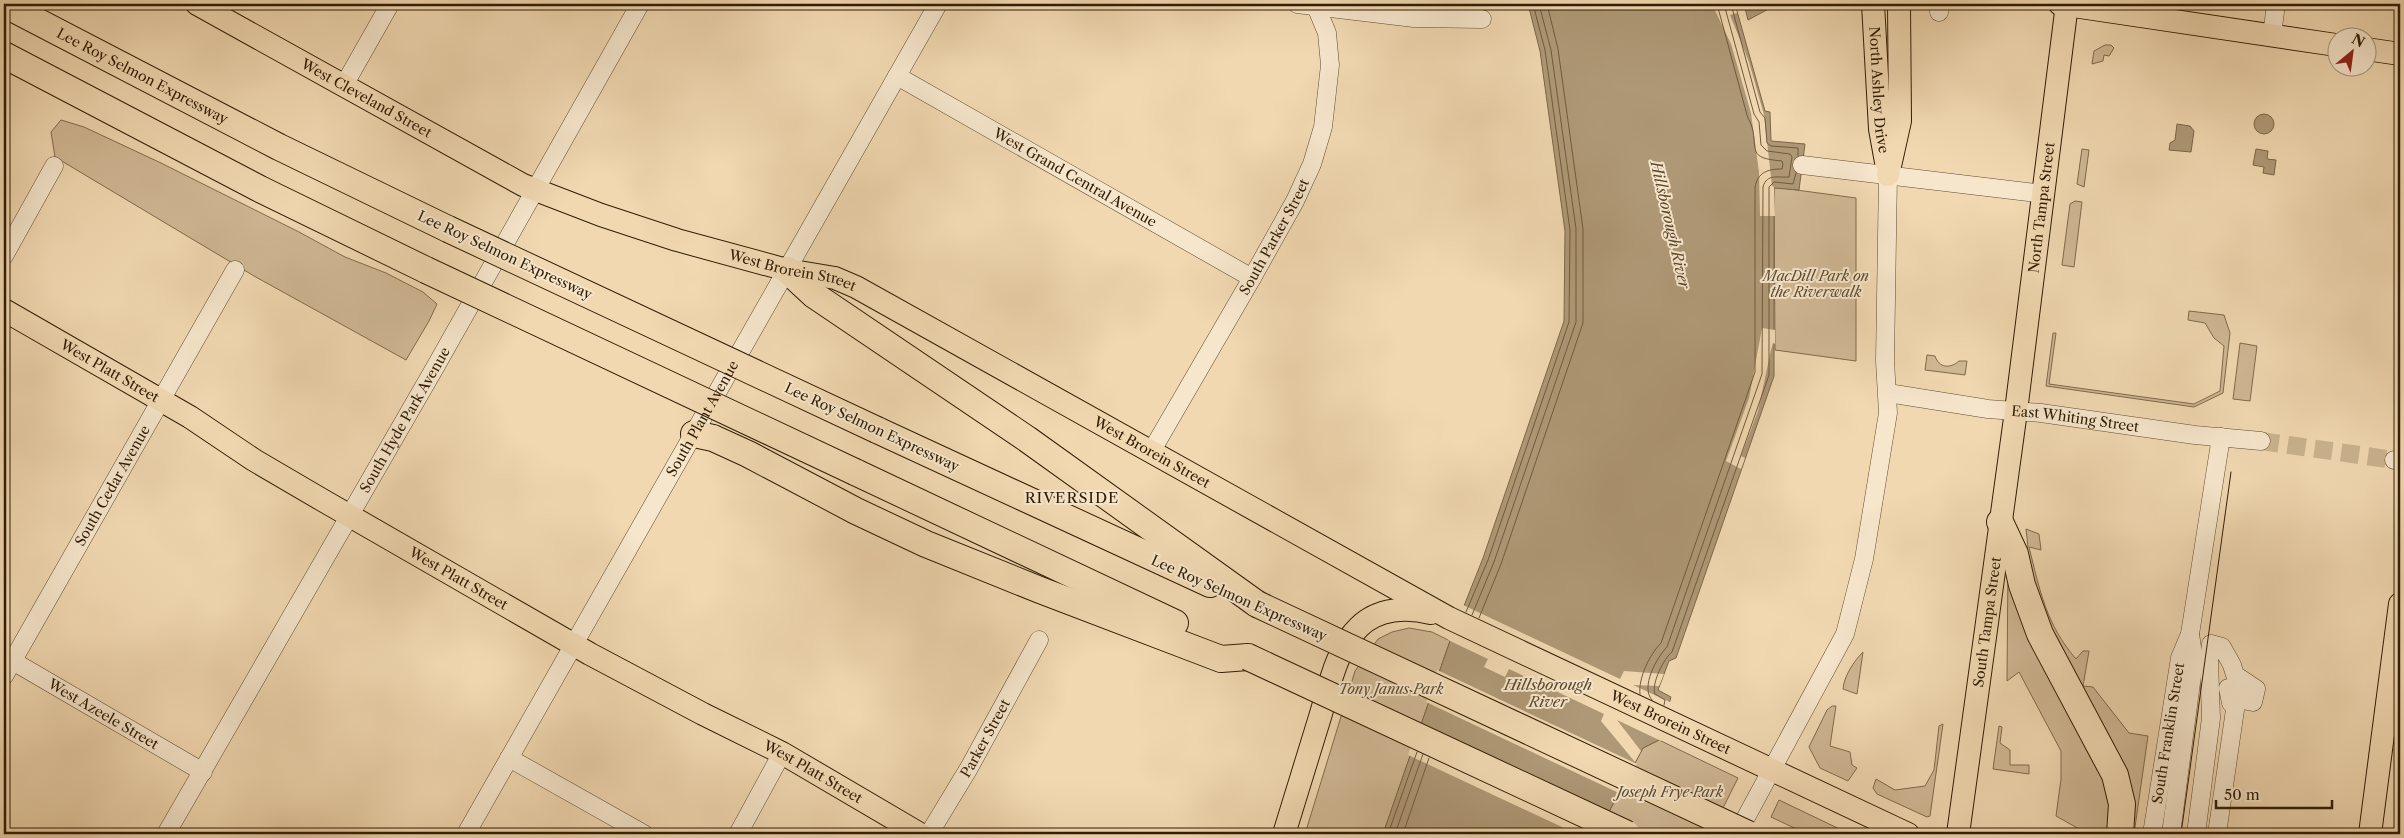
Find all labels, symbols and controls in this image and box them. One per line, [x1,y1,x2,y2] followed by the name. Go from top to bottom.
[54,24,231,128] street label: Lee Roy Selmon Expressway
[1865,26,1893,155] street label: North Ashley Drive
[2326,28,2376,78] north arrow
[2349,30,2368,51] text: N
[297,54,435,142] street label: West Cleveland Street
[989,123,1160,231] street label: West Grand Central Avenue
[2024,141,2059,274] street label: North Tampa Street
[1646,158,1695,292] water label: Hillsborough River
[1235,176,1313,298] street label: South Parker Street
[415,207,595,304] street label: Lee Roy Selmon Expressway
[726,245,859,295] street label: West Brorein Street
[1761,267,1869,301] park label: MacDill Park on the Riverwalk
[56,335,162,406] street label: West Platt Street
[356,344,454,496] street label: South Hyde Park Avenue
[662,357,742,480] street label: South Plant Avenue
[782,379,962,476] street label: Lee Roy Selmon Expressway
[2011,402,2140,436] street label: East Whiting Street
[1090,412,1214,492] street label: West Brorein Street
[71,422,154,549] street label: South Cedar Avenue
[1025,488,1119,507] district label: RIVERSIDE
[405,542,511,614] street label: West Platt Street
[1148,551,1330,645] street label: Lee Roy Selmon Expressway
[1969,556,2005,688] street label: South Tampa Street
[2148,661,2188,805] street label: South Franklin Street
[44,674,162,753] street label: West Azeele Street
[1503,675,1592,711] water label: Hillsborough River
[1339,680,1444,698] park label: Tony Janus Park
[1607,686,1734,758] street label: West Brorein Street
[956,696,1014,781] street label: Parker Street
[760,736,866,807] street label: West Platt Street
[2216,778,2333,810] scale bar
[1613,783,1724,801] park label: Joseph Frye Park
[2224,785,2260,804] text: 50 m

